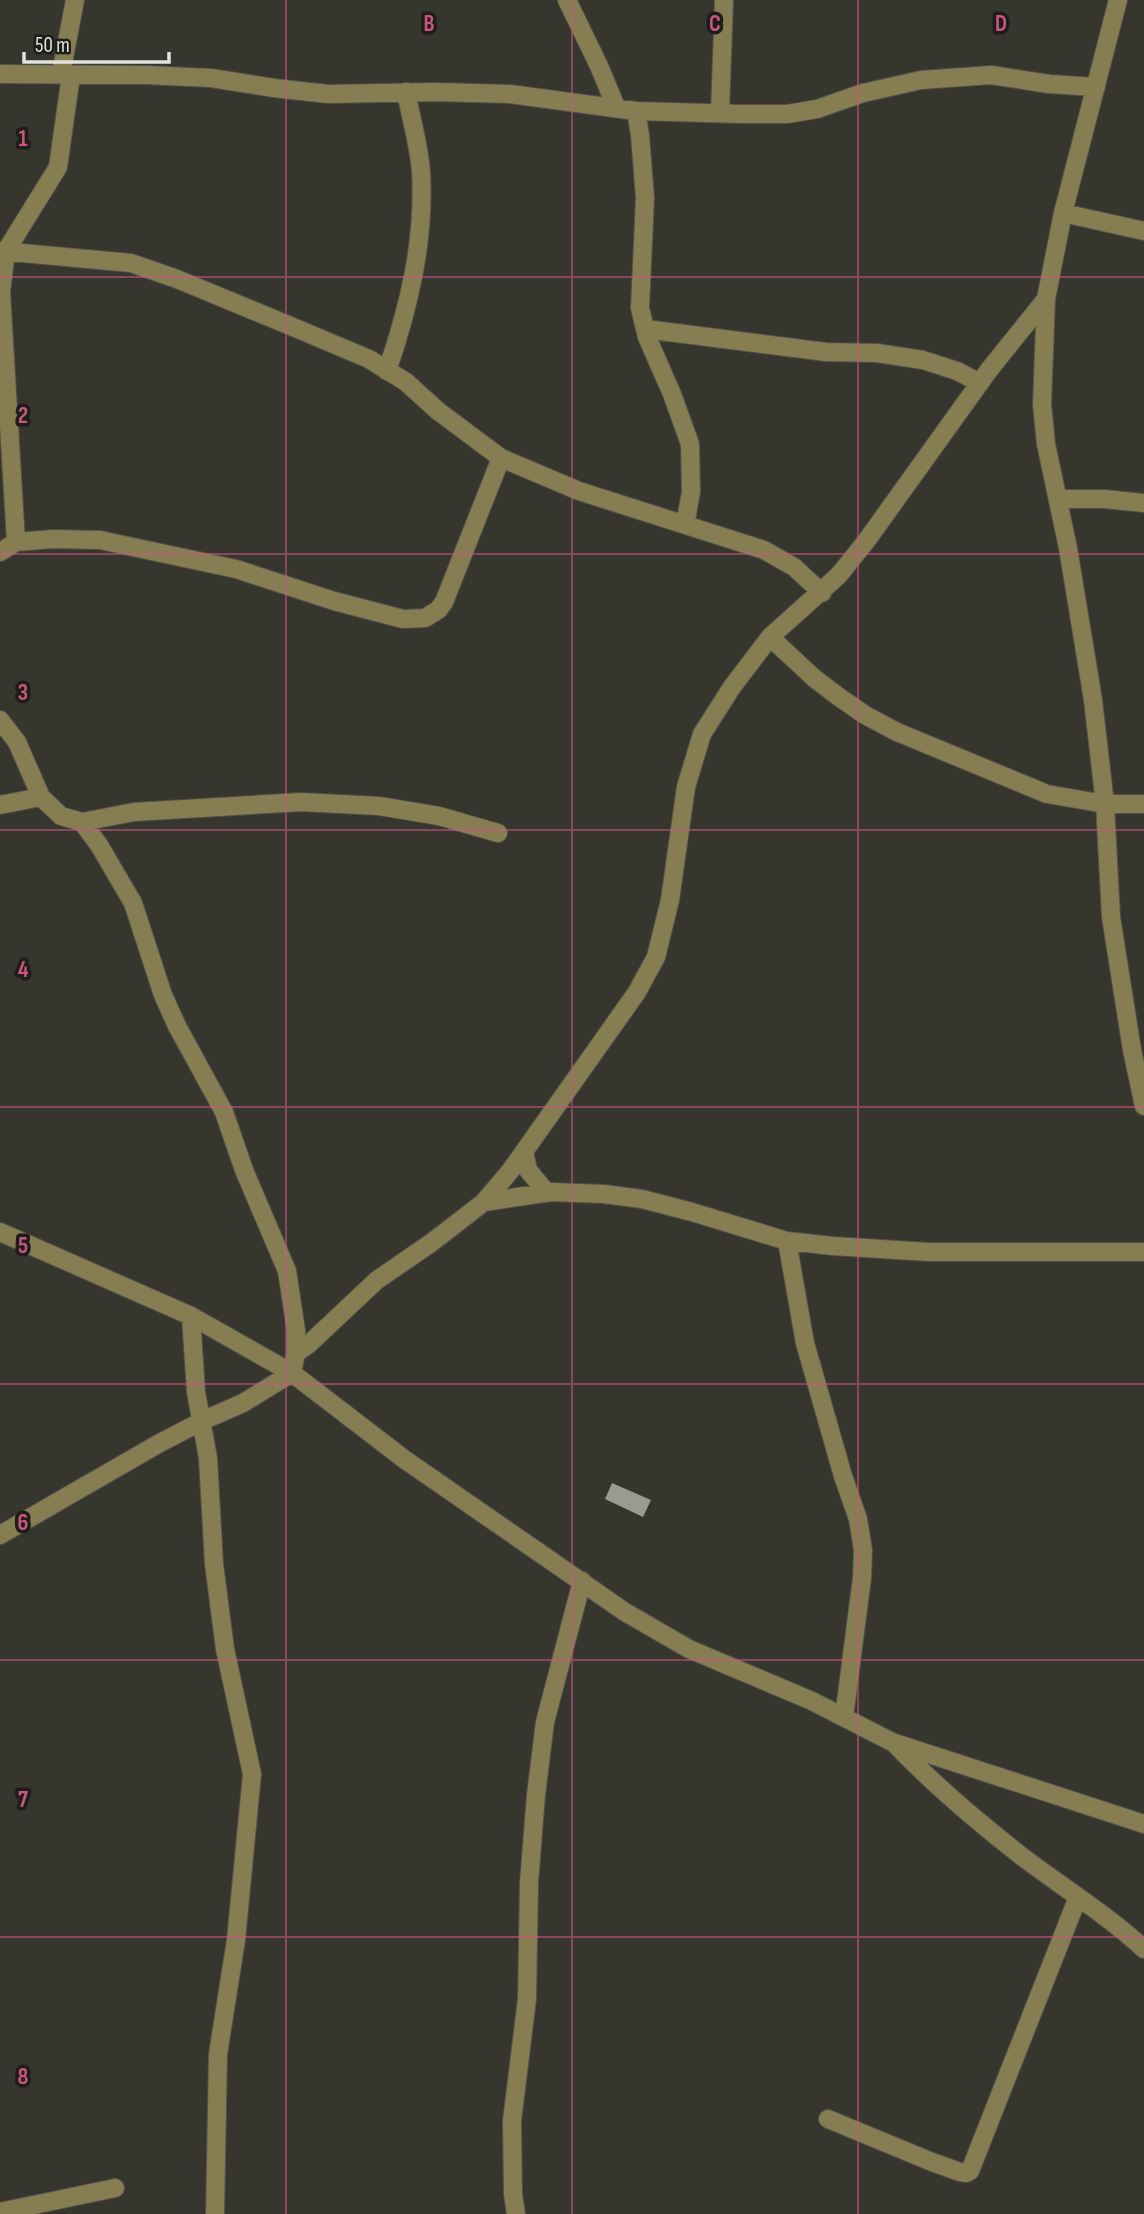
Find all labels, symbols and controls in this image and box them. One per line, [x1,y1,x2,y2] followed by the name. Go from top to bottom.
[424,10,435,38] text: B
[709,10,721,38] text: C
[995,10,1007,38] text: D
[24,21,170,65] scale bar
[35,33,70,58] text: 50 m
[18,125,28,153] text: 1
[18,402,28,430] text: 2
[18,679,28,707] text: 3
[18,956,29,984] text: 4
[18,1232,28,1260] text: 5
[18,1509,28,1537] text: 6
[18,1786,28,1814] text: 7
[18,2063,29,2091] text: 8

